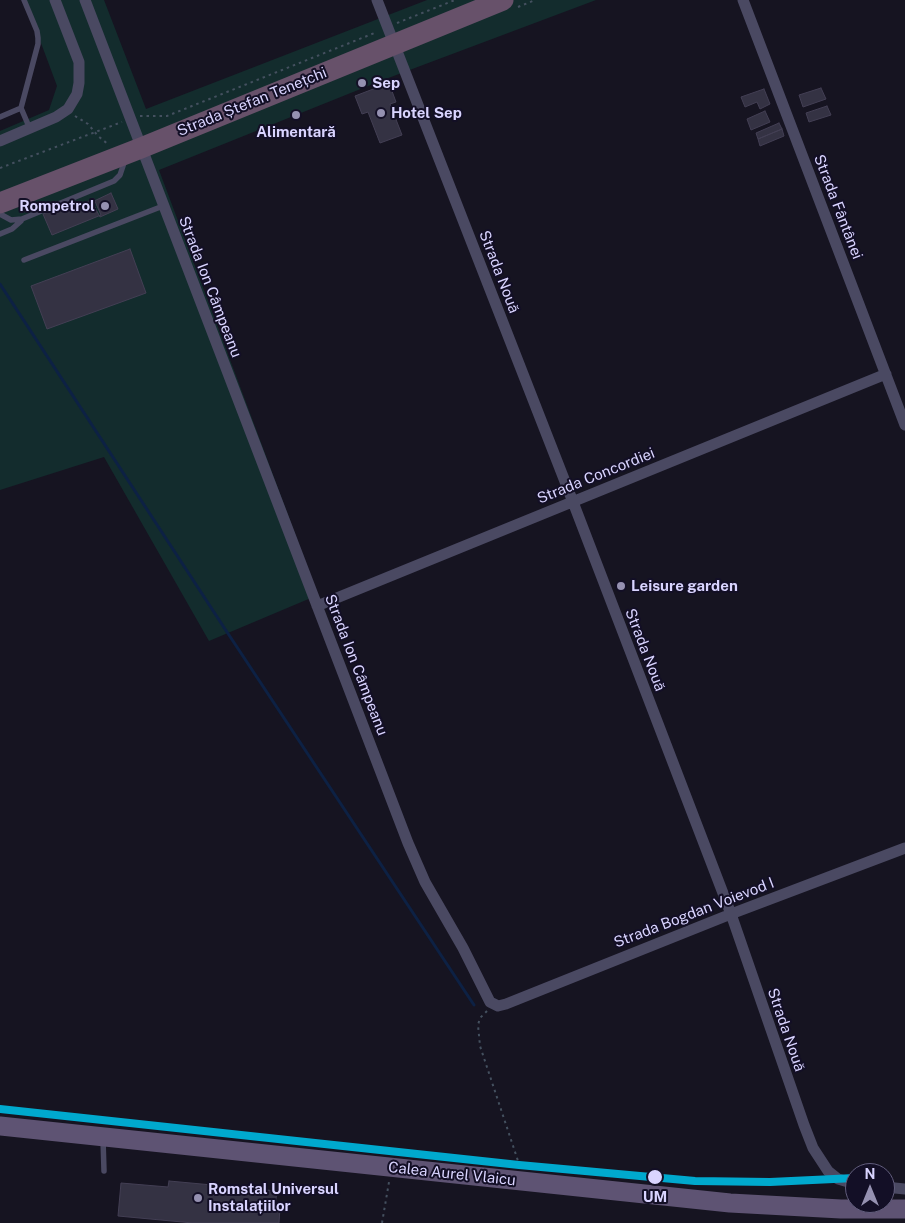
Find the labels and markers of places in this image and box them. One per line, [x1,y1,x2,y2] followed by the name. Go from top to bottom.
[372,74,400,92] place label: Sep
[356,77,368,89] marker: Sep
[391,104,462,122] place label: Hotel Sep
[375,107,387,119] marker: Hotel Sep
[290,109,302,121] marker: Alimentară
[256,123,336,141] place label: Alimentară
[19,197,95,215] place label: Rompetrol
[99,200,111,212] marker: Rompetrol
[631,577,738,595] place label: Leisure garden
[615,580,627,592] marker: Leisure garden
[646,1168,664,1186] marker: UM
[208,1180,339,1215] place label: Romstal Universul Instalațiilor
[643,1188,667,1206] place label: UM
[192,1192,204,1204] marker: Romstal Universul Instalațiilor

